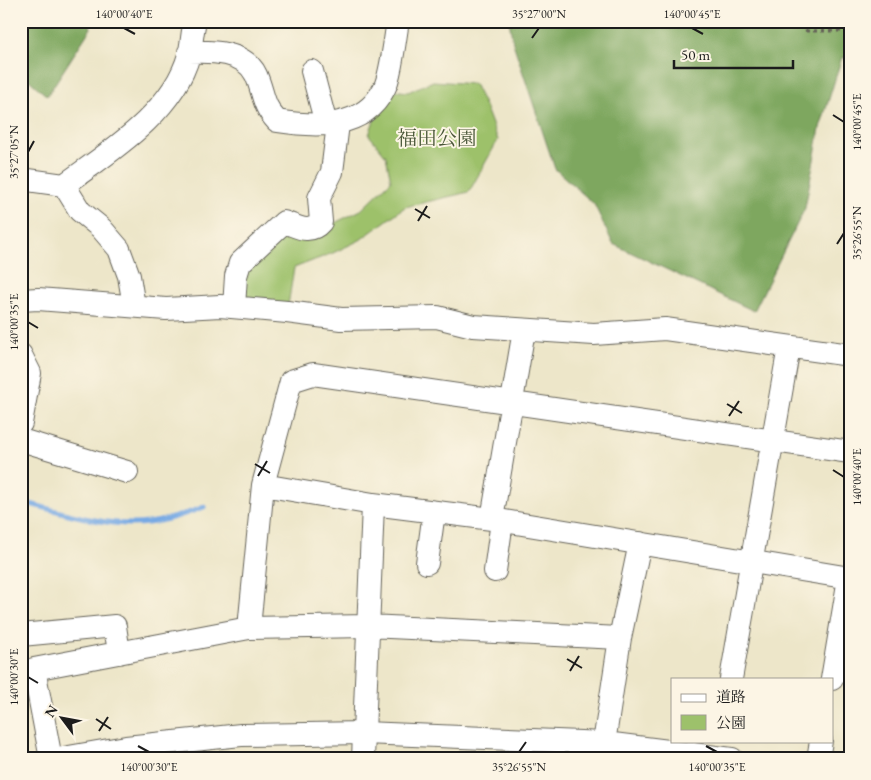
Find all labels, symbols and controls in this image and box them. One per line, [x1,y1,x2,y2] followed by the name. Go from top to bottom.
[96,6,153,22] text: 140°00'40"E
[512,6,566,22] text: 35°27'00"N
[664,6,721,22] text: 140°00'45"E
[674,38,792,70] scale bar
[681,45,710,64] text: 50 m
[849,93,865,150] text: 140°00'45"E
[6,125,22,179] text: 35°27'05"N
[397,125,477,151] park label: 福田公園
[849,206,865,260] text: 35°26'55"N
[6,293,22,350] text: 140°00'35"E
[849,448,865,505] text: 140°00'40"E
[6,648,22,705] text: 140°00'30"E
[671,678,834,742] legend
[716,687,746,706] text: 道路
[38,692,88,742] north arrow
[40,701,62,721] text: N
[716,713,746,732] text: 公園
[121,759,178,775] text: 140°00'30"E
[492,759,546,775] text: 35°26'55"N
[689,759,746,775] text: 140°00'35"E

